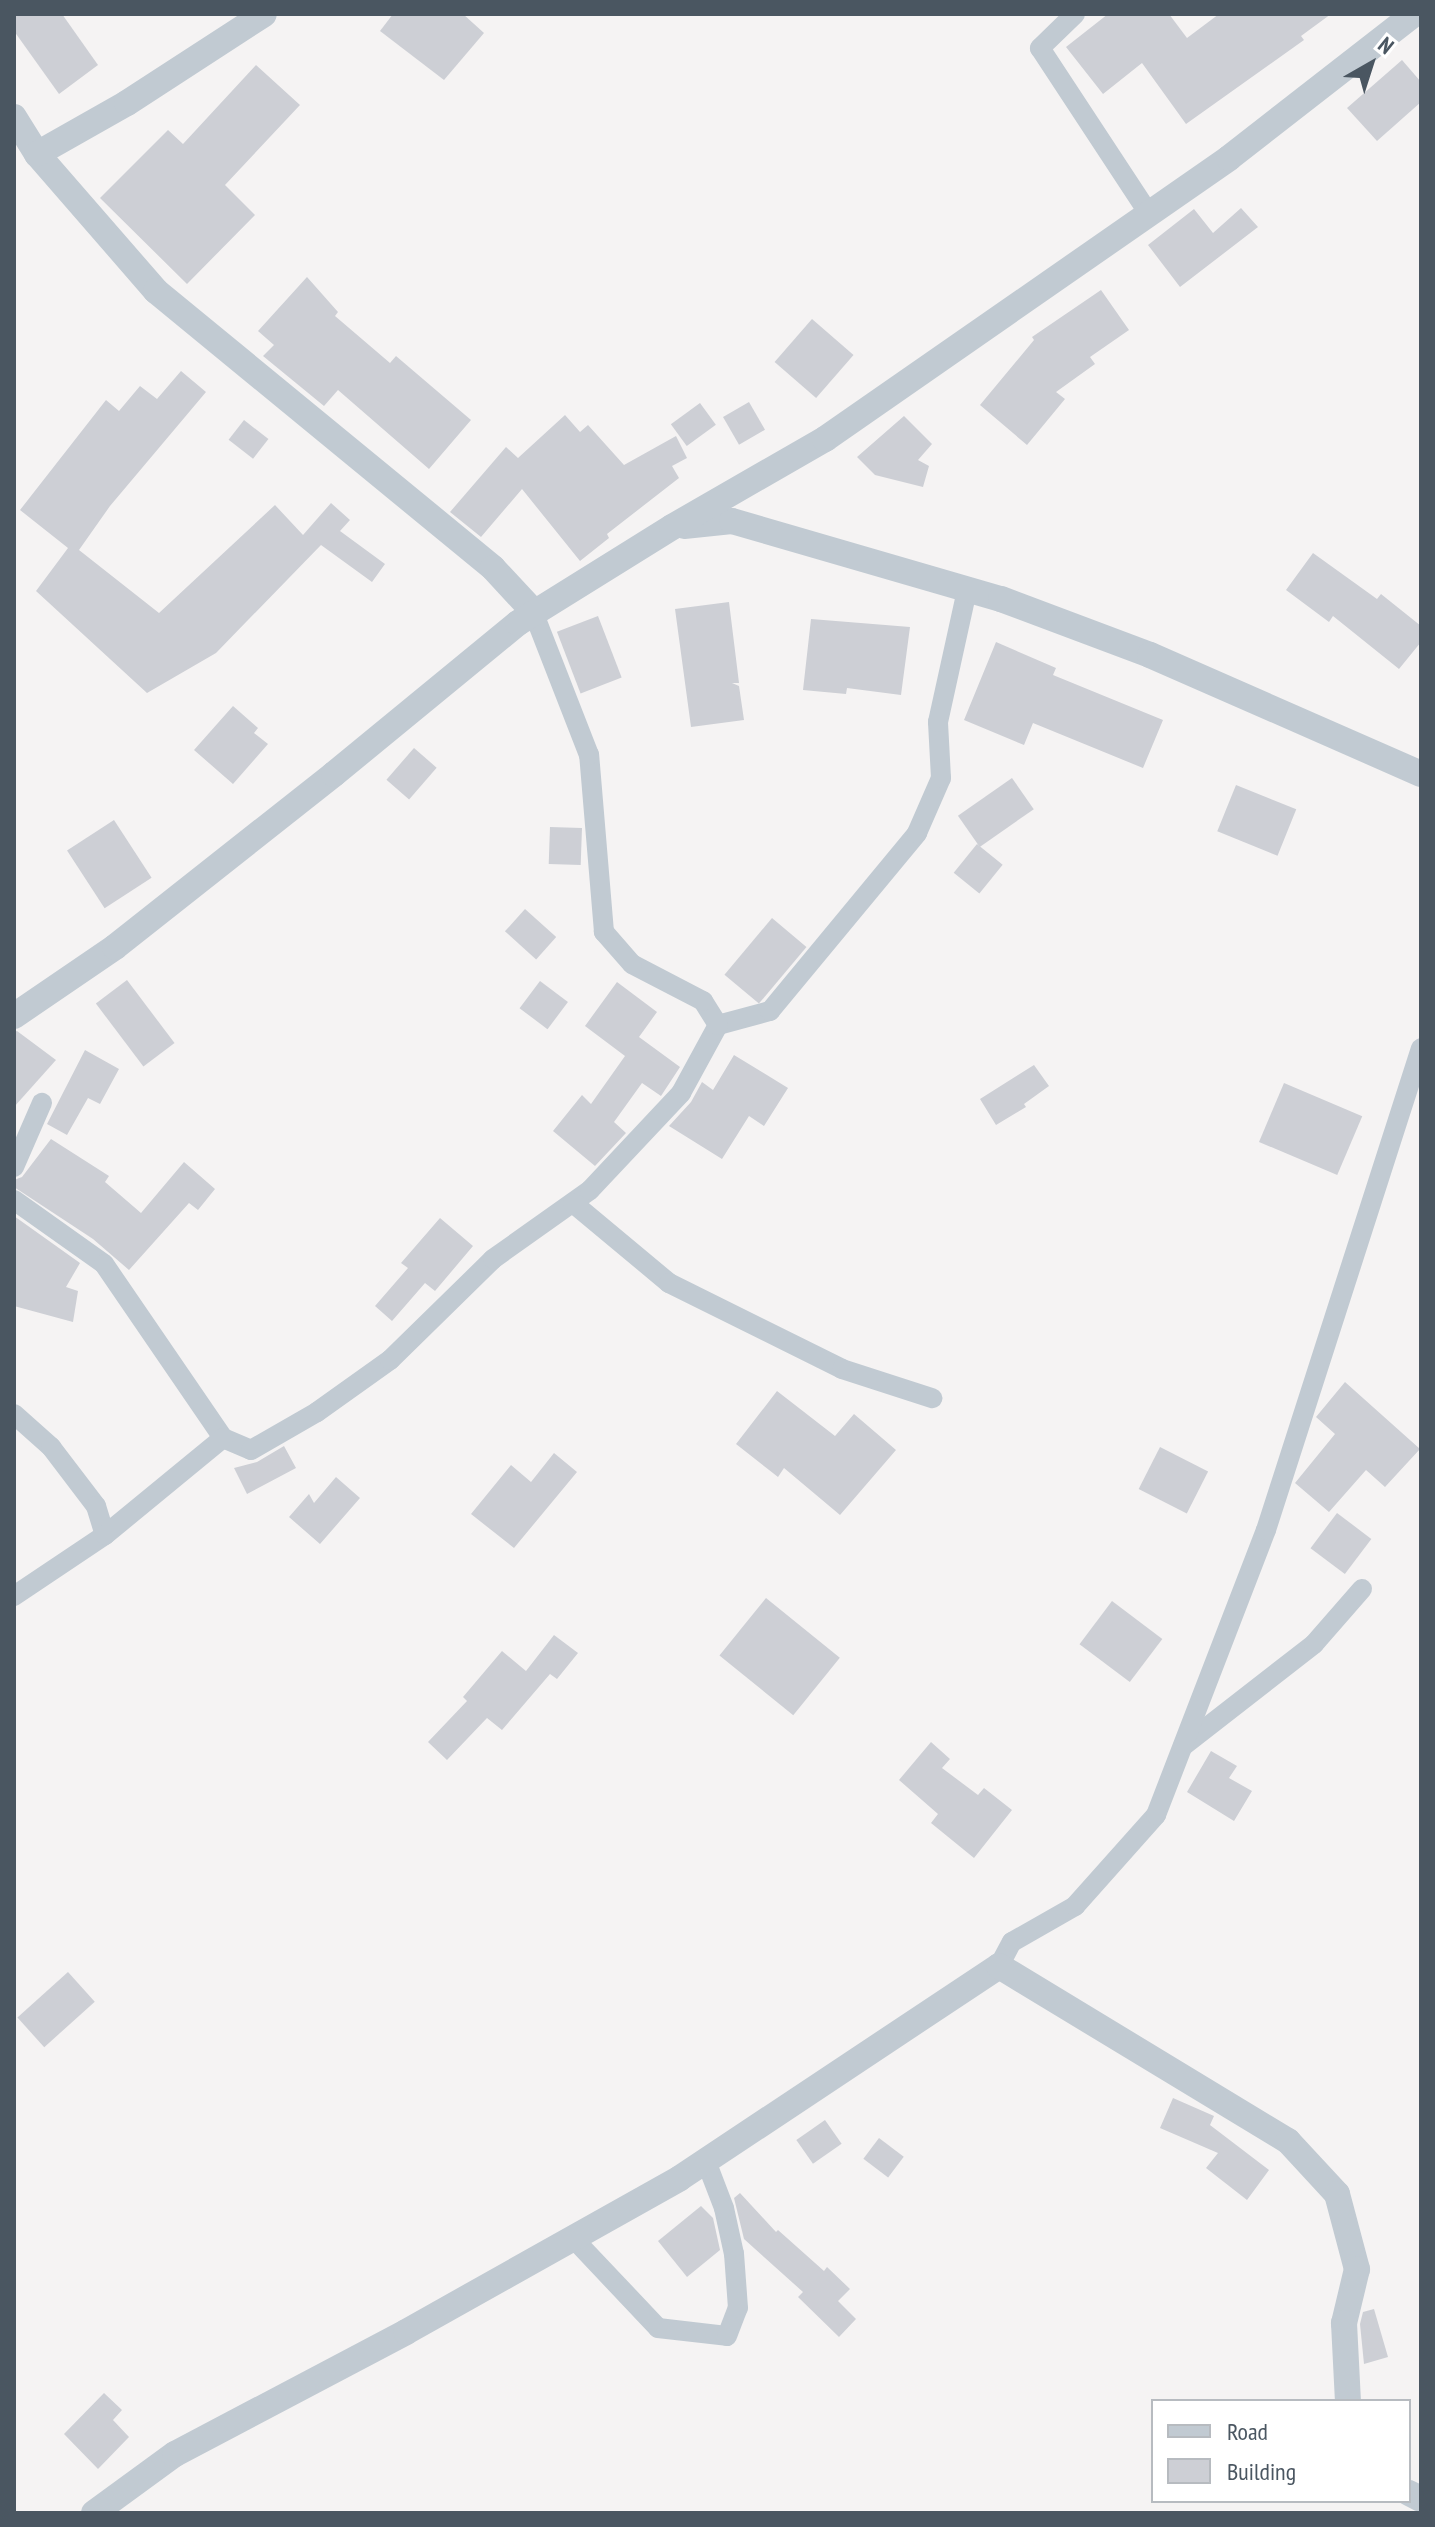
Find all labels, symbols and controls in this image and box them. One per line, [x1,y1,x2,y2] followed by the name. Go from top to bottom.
[1331,24,1411,104] north arrow
[1373,31,1400,60] text: N
[1151,2399,1411,2503] legend
[1227,2416,1268,2447] text: Road
[1227,2456,1296,2487] text: Building

